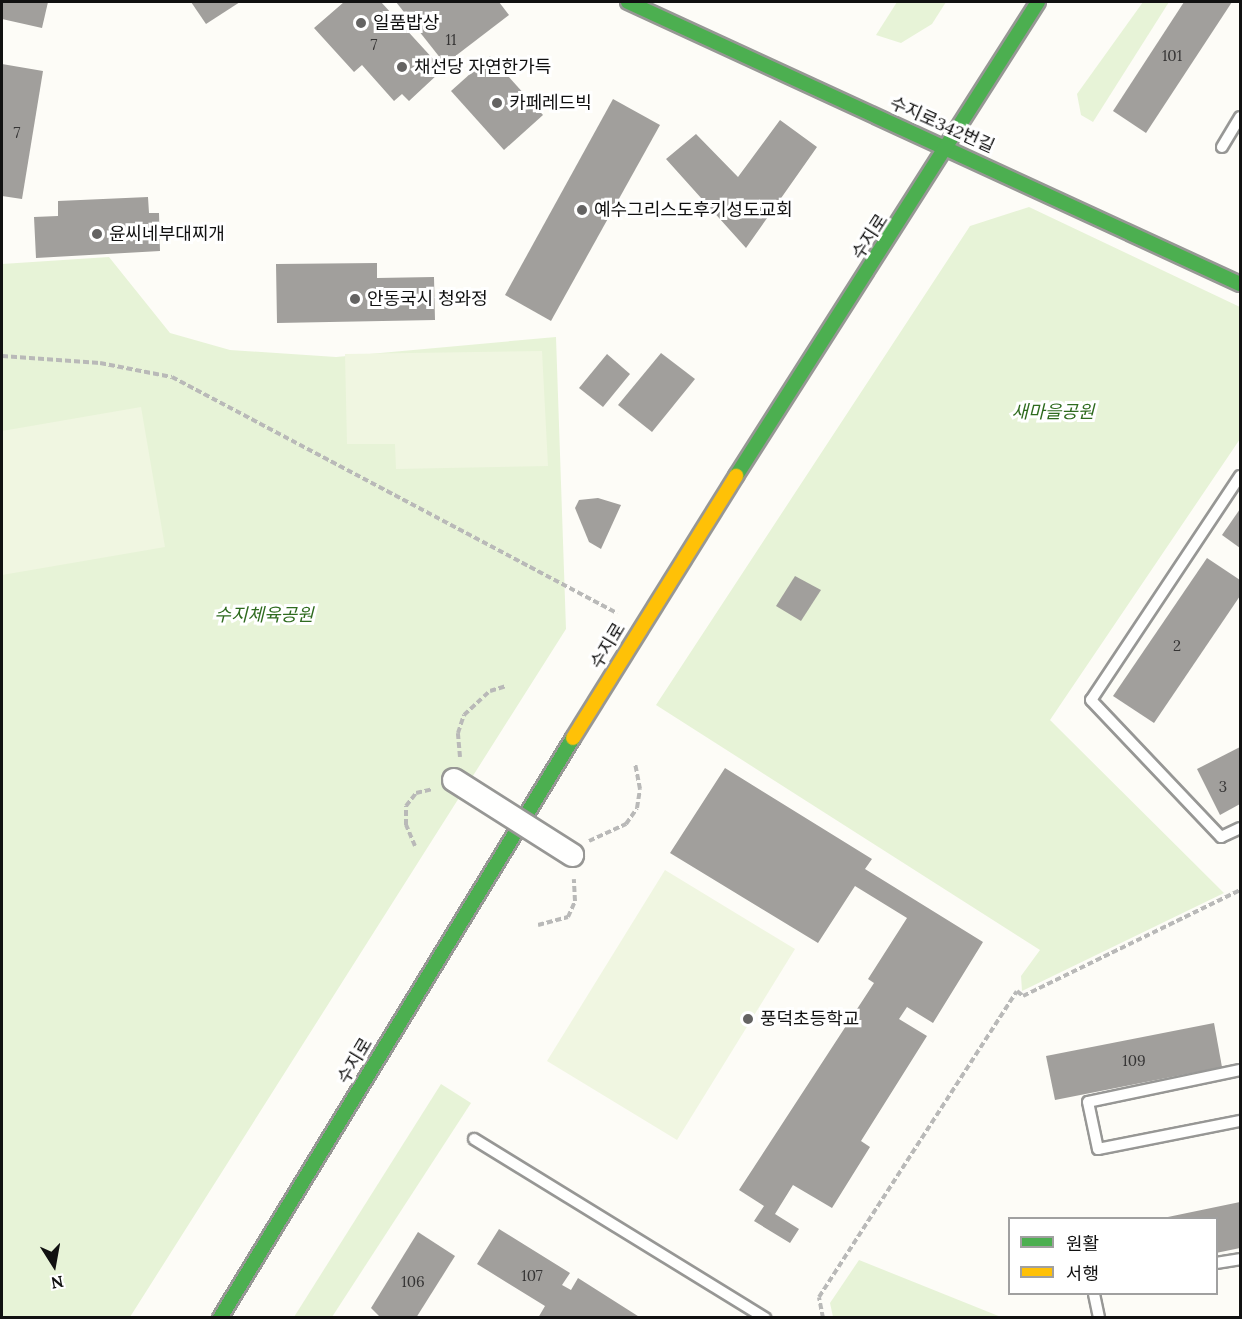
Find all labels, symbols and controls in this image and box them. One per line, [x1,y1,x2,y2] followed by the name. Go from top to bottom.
[373,12,439,34] place label: 일품밥상
[354,16,368,30] marker: 일품밥상
[446,31,456,49] house number: 11
[371,36,377,54] house number: 7
[1162,47,1182,65] house number: 101
[414,56,551,78] place label: 채선당 자연한가득
[395,60,409,74] marker: 채선당 자연한가득
[509,92,592,114] place label: 카페레드빅
[886,92,998,158] street label: 수지로342번길
[490,96,504,110] marker: 카페레드빅
[14,124,20,142] house number: 7
[594,199,793,221] place label: 예수그리스도후기성도교회
[575,203,589,217] marker: 예수그리스도후기성도교회
[847,210,893,264] street label: 수지로
[109,223,225,245] place label: 윤씨네부대찌개
[90,227,104,241] marker: 윤씨네부대찌개
[367,288,488,310] place label: 안동국시 청와정
[348,292,362,306] marker: 안동국시 청와정
[1012,401,1094,423] park label: 새마을공원
[214,604,314,626] park label: 수지체육공원
[586,619,630,673] street label: 수지로
[1173,637,1181,655] house number: 2
[1219,778,1227,796] house number: 3
[760,1008,859,1030] place label: 풍덕초등학교
[741,1012,755,1026] marker: 풍덕초등학교
[333,1034,377,1088] street label: 수지로
[1122,1052,1146,1070] house number: 109
[1008,1217,1218,1295] legend
[1066,1232,1099,1255] text: 원활
[24,1235,84,1295] north arrow
[1066,1262,1099,1285] text: 서행
[521,1267,543,1285] house number: 107
[49,1272,65,1294] text: N
[401,1273,425,1291] house number: 106

